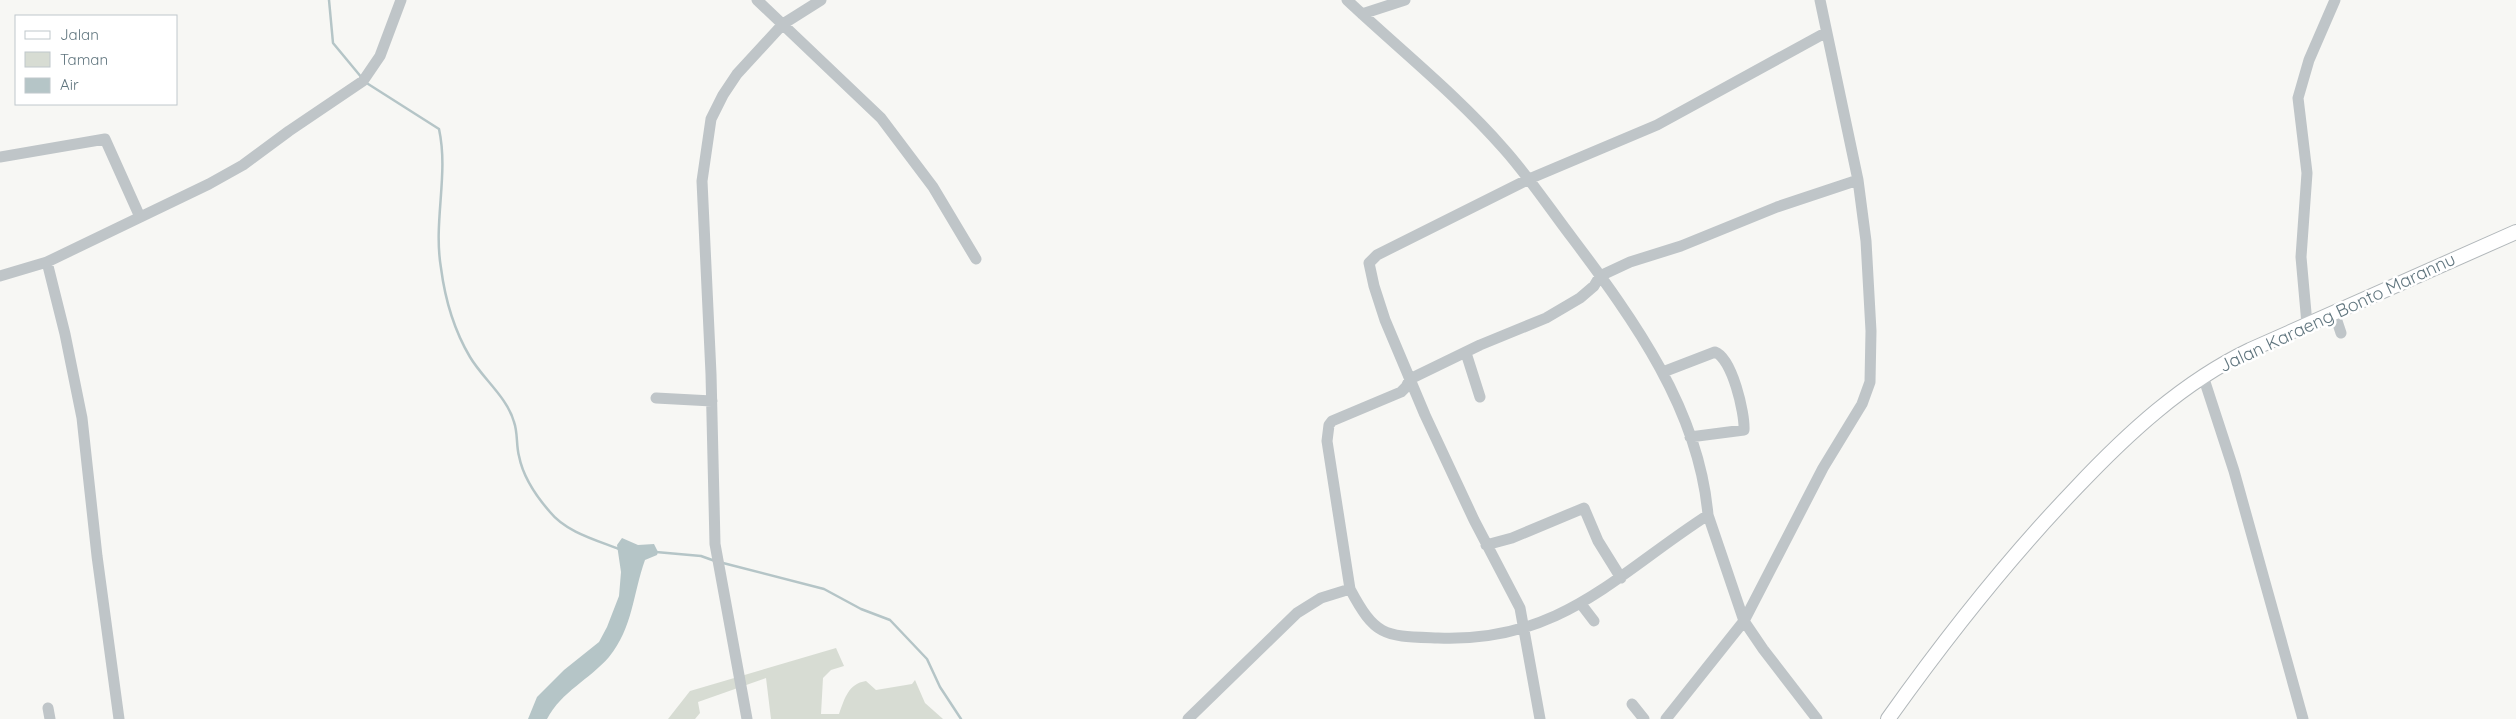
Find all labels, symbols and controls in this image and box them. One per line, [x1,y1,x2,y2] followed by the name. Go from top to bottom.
[15,15,178,105] legend
[60,25,99,44] text: Jalan
[60,50,108,69] text: Taman
[60,75,79,94] text: Air
[2215,247,2459,377] street label: Jalan Karaeng Bonto Marannu

